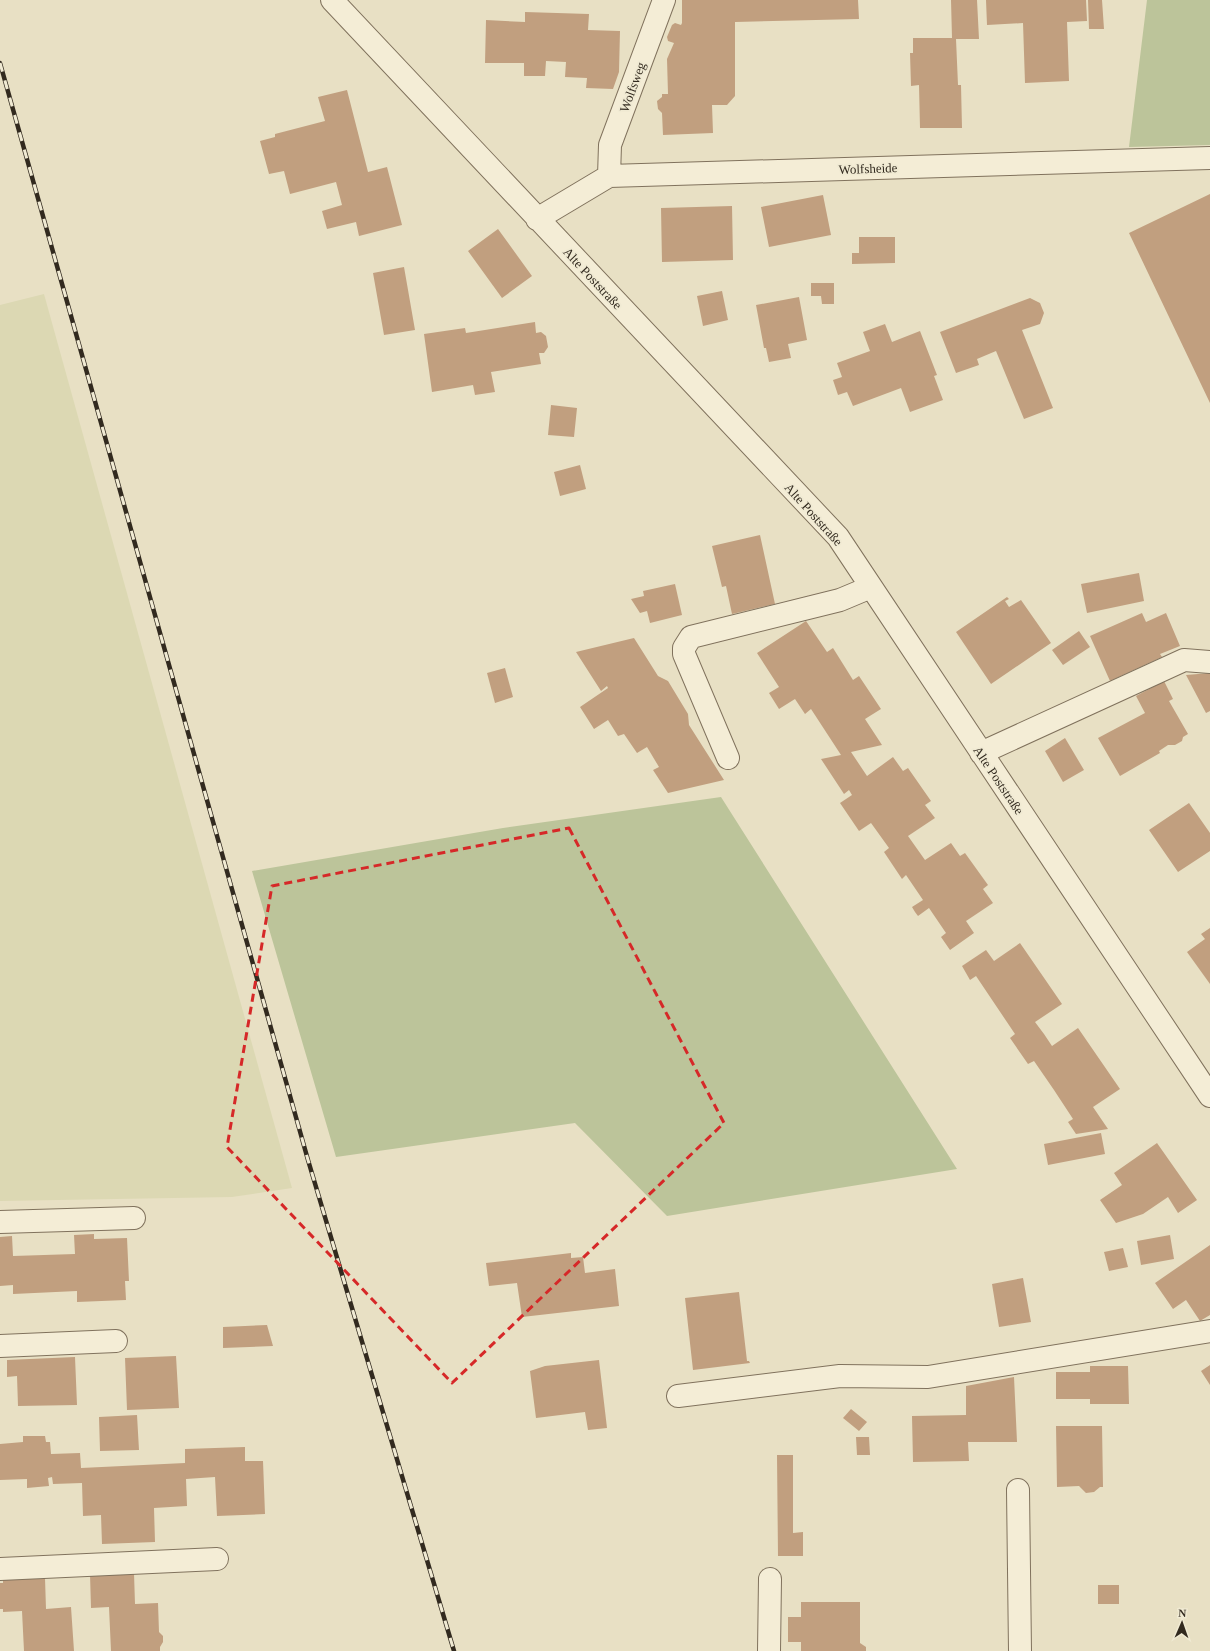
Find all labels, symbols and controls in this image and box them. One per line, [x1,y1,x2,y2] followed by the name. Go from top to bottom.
[616,60,649,114] street label: Wolfsweg
[838,160,898,177] street label: Wolfsheide
[560,244,625,313] street label: Alte Poststraße
[782,480,846,549] street label: Alte Poststraße
[970,743,1027,817] street label: Alte Poststraße
[1162,1603,1202,1643] north arrow
[1178,1607,1187,1619] text: N

